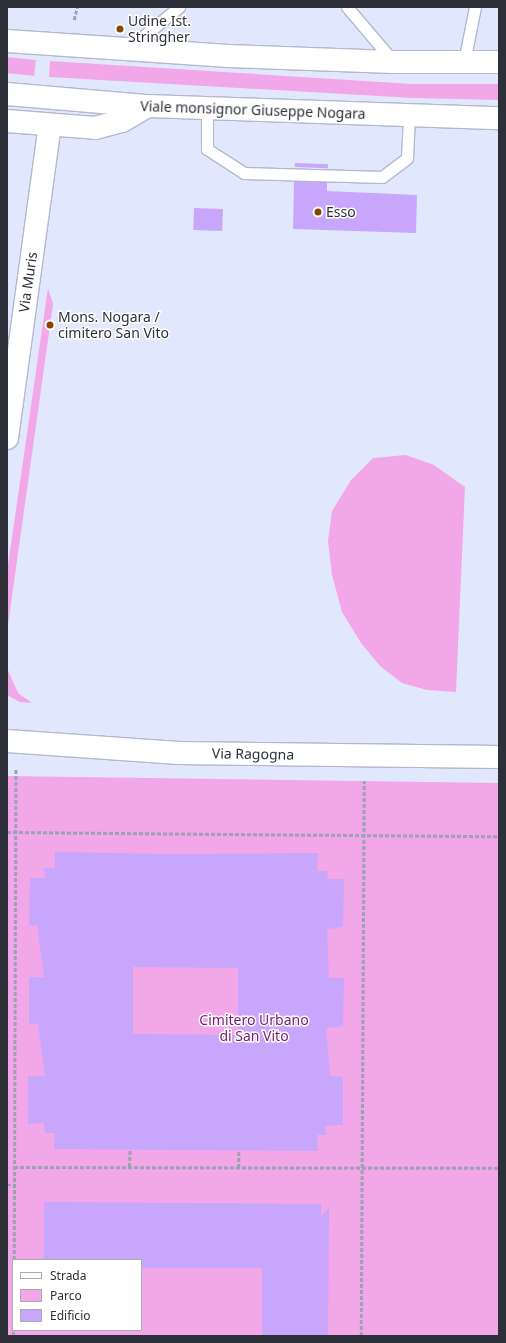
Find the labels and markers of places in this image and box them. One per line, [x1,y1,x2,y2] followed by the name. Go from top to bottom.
[128,13,191,46] place label: Udine Ist. Stringher
[115,24,125,34] marker: Udine Ist. Stringher
[326,204,356,220] place label: Esso
[313,207,323,217] marker: Esso
[58,309,169,342] place label: Mons. Nogara / cimitero San Vito
[45,320,55,330] marker: Mons. Nogara / cimitero San Vito

